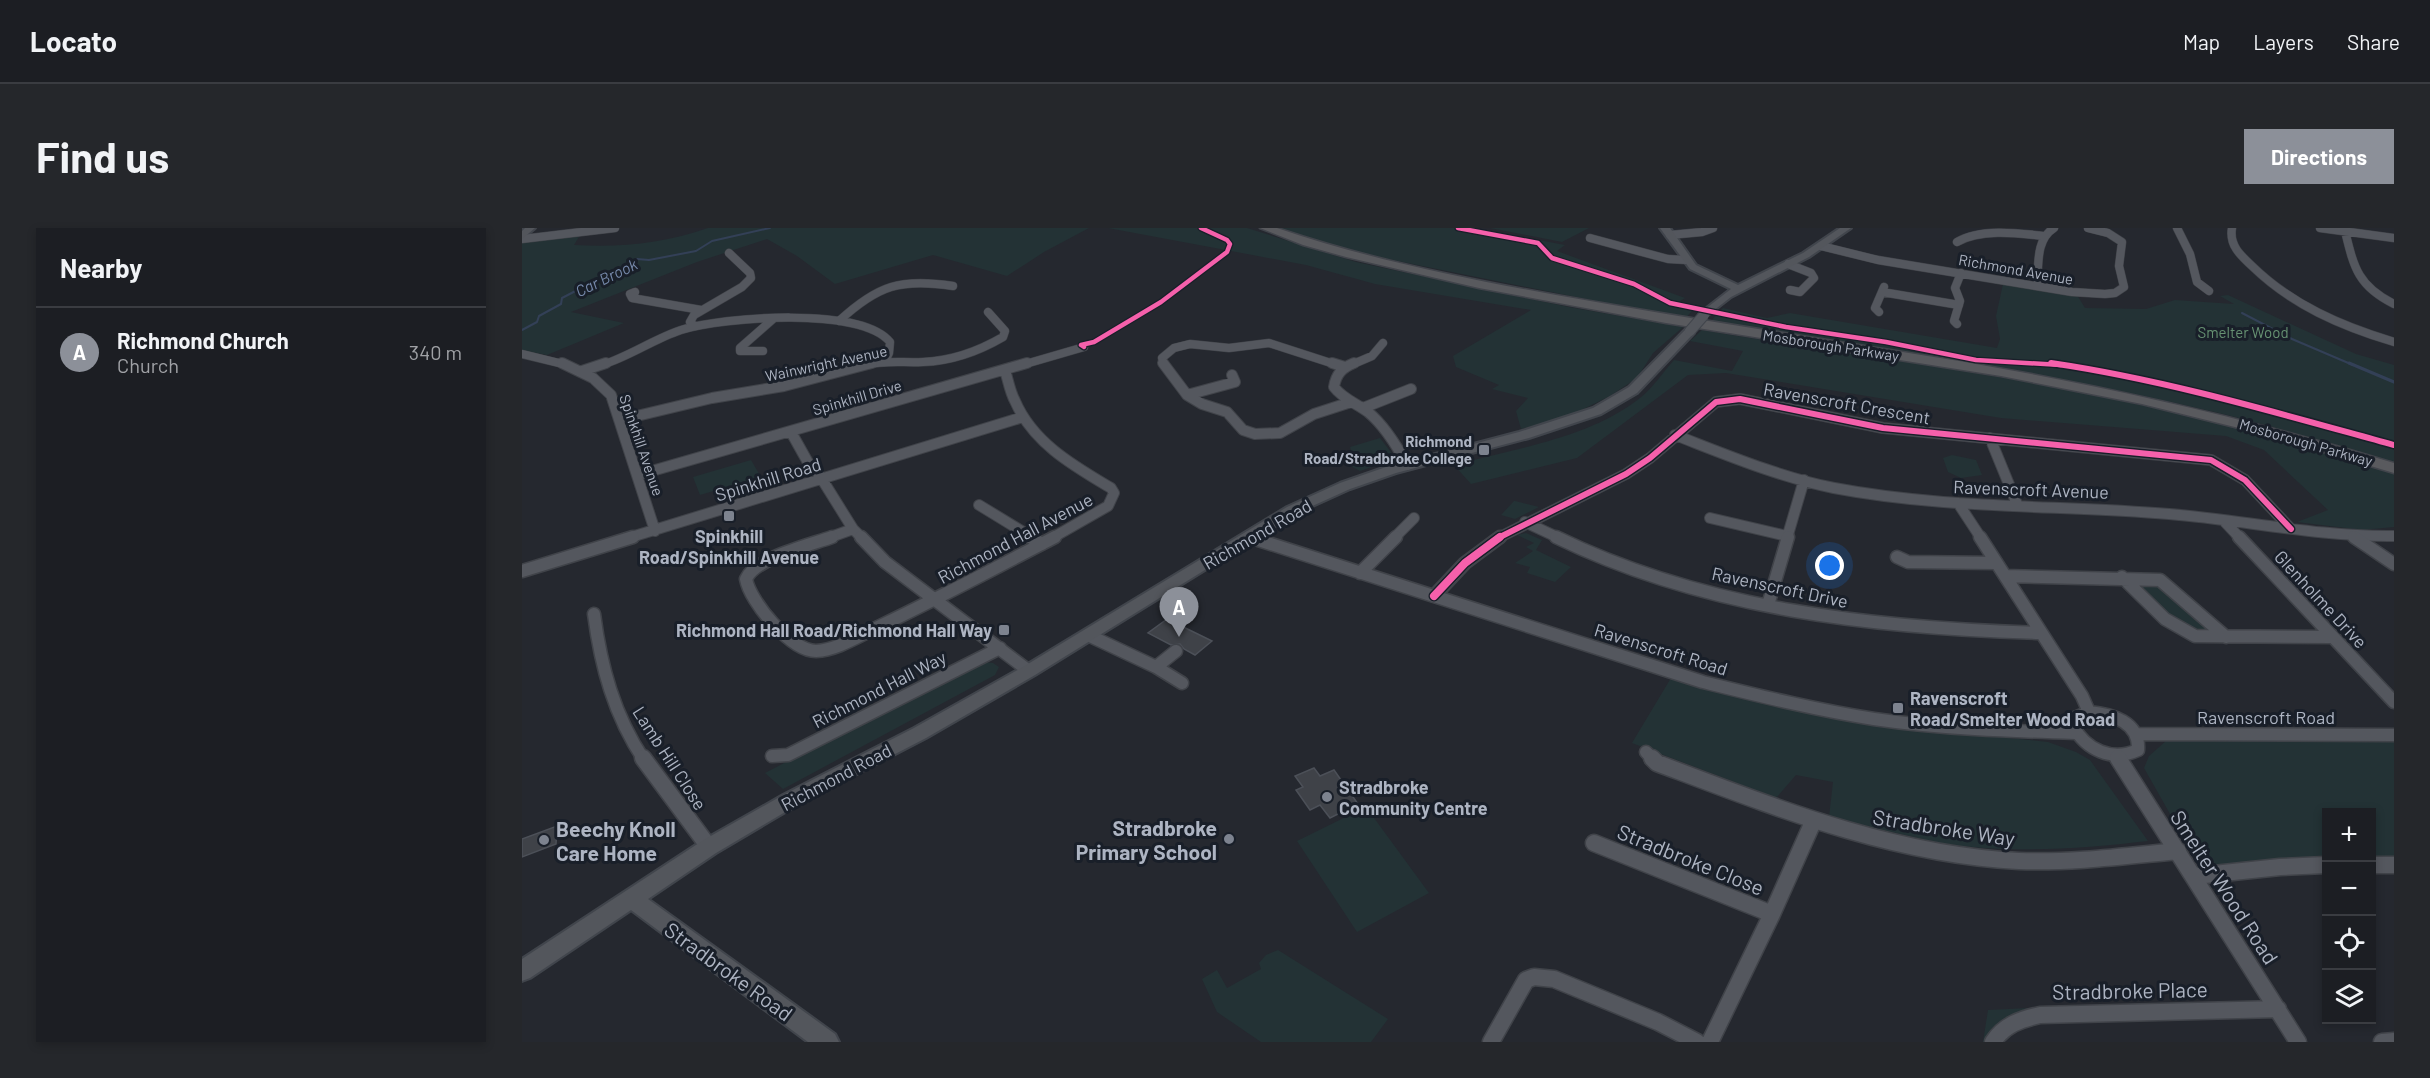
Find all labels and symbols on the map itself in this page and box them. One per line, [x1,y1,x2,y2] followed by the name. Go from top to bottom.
[1957,250,2075,288] street label: Richmond Avenue
[572,254,640,300] water label: Car Brook
[2197,323,2289,341] park label: Smelter Wood
[1762,325,1900,365] street label: Mosborough Parkway
[763,341,889,385] street label: Wainwright Avenue
[810,376,904,418] street label: Spinkhill Drive
[1762,377,1932,429] street label: Ravenscroft Crescent
[616,392,668,498] street label: Spinkhill Avenue
[2237,414,2375,470] street label: Mosborough Parkway
[1304,432,1472,467] place label: Richmond Road/Stradbroke College
[1477,443,1491,457] marker: Richmond Road/Stradbroke College
[712,452,824,506] street label: Spinkhill Road
[1953,475,2109,503] street label: Ravenscroft Avenue
[934,488,1096,588] street label: Richmond Hall Avenue
[1199,494,1315,574] street label: Richmond Road
[722,509,736,523] marker: Spinkhill Road/Spinkhill Avenue
[639,525,819,568] place label: Spinkhill Road/Spinkhill Avenue
[2270,545,2372,653] street label: Glenholme Drive
[1815,551,1844,580] your location
[1710,562,1850,612] street label: Ravenscroft Drive
[1160,588,1198,637] pin: A
[1592,618,1730,680] street label: Ravenscroft Road
[676,619,992,641] place label: Richmond Hall Road/Richmond Hall Way
[997,623,1011,637] marker: Richmond Hall Road/Richmond Hall Way
[808,646,950,732] street label: Richmond Hall Way
[1910,687,2115,730] place label: Ravenscroft Road/Smelter Wood Road
[1891,701,1905,715] marker: Ravenscroft Road/Smelter Wood Road
[628,702,712,814] street label: Lamb Hill Close
[2197,706,2335,728] street label: Ravenscroft Road
[777,739,895,815] street label: Richmond Road
[1339,776,1488,819] place label: Stradbroke Community Centre
[1320,790,1334,804] marker: Stradbroke Community Centre
[1871,803,2017,851] street label: Stradbroke Way
[2166,805,2284,969] street label: Smelter Wood Road
[1076,815,1217,864] place label: Stradbroke Primary School
[556,816,676,865] place label: Beechy Knoll Care Home
[1614,818,1768,900] street label: Stradbroke Close
[1222,832,1236,846] marker: Stradbroke Primary School
[537,833,551,847] marker: Beechy Knoll Care Home
[660,916,798,1026] street label: Stradbroke Road
[2052,976,2208,1004] street label: Stradbroke Place

